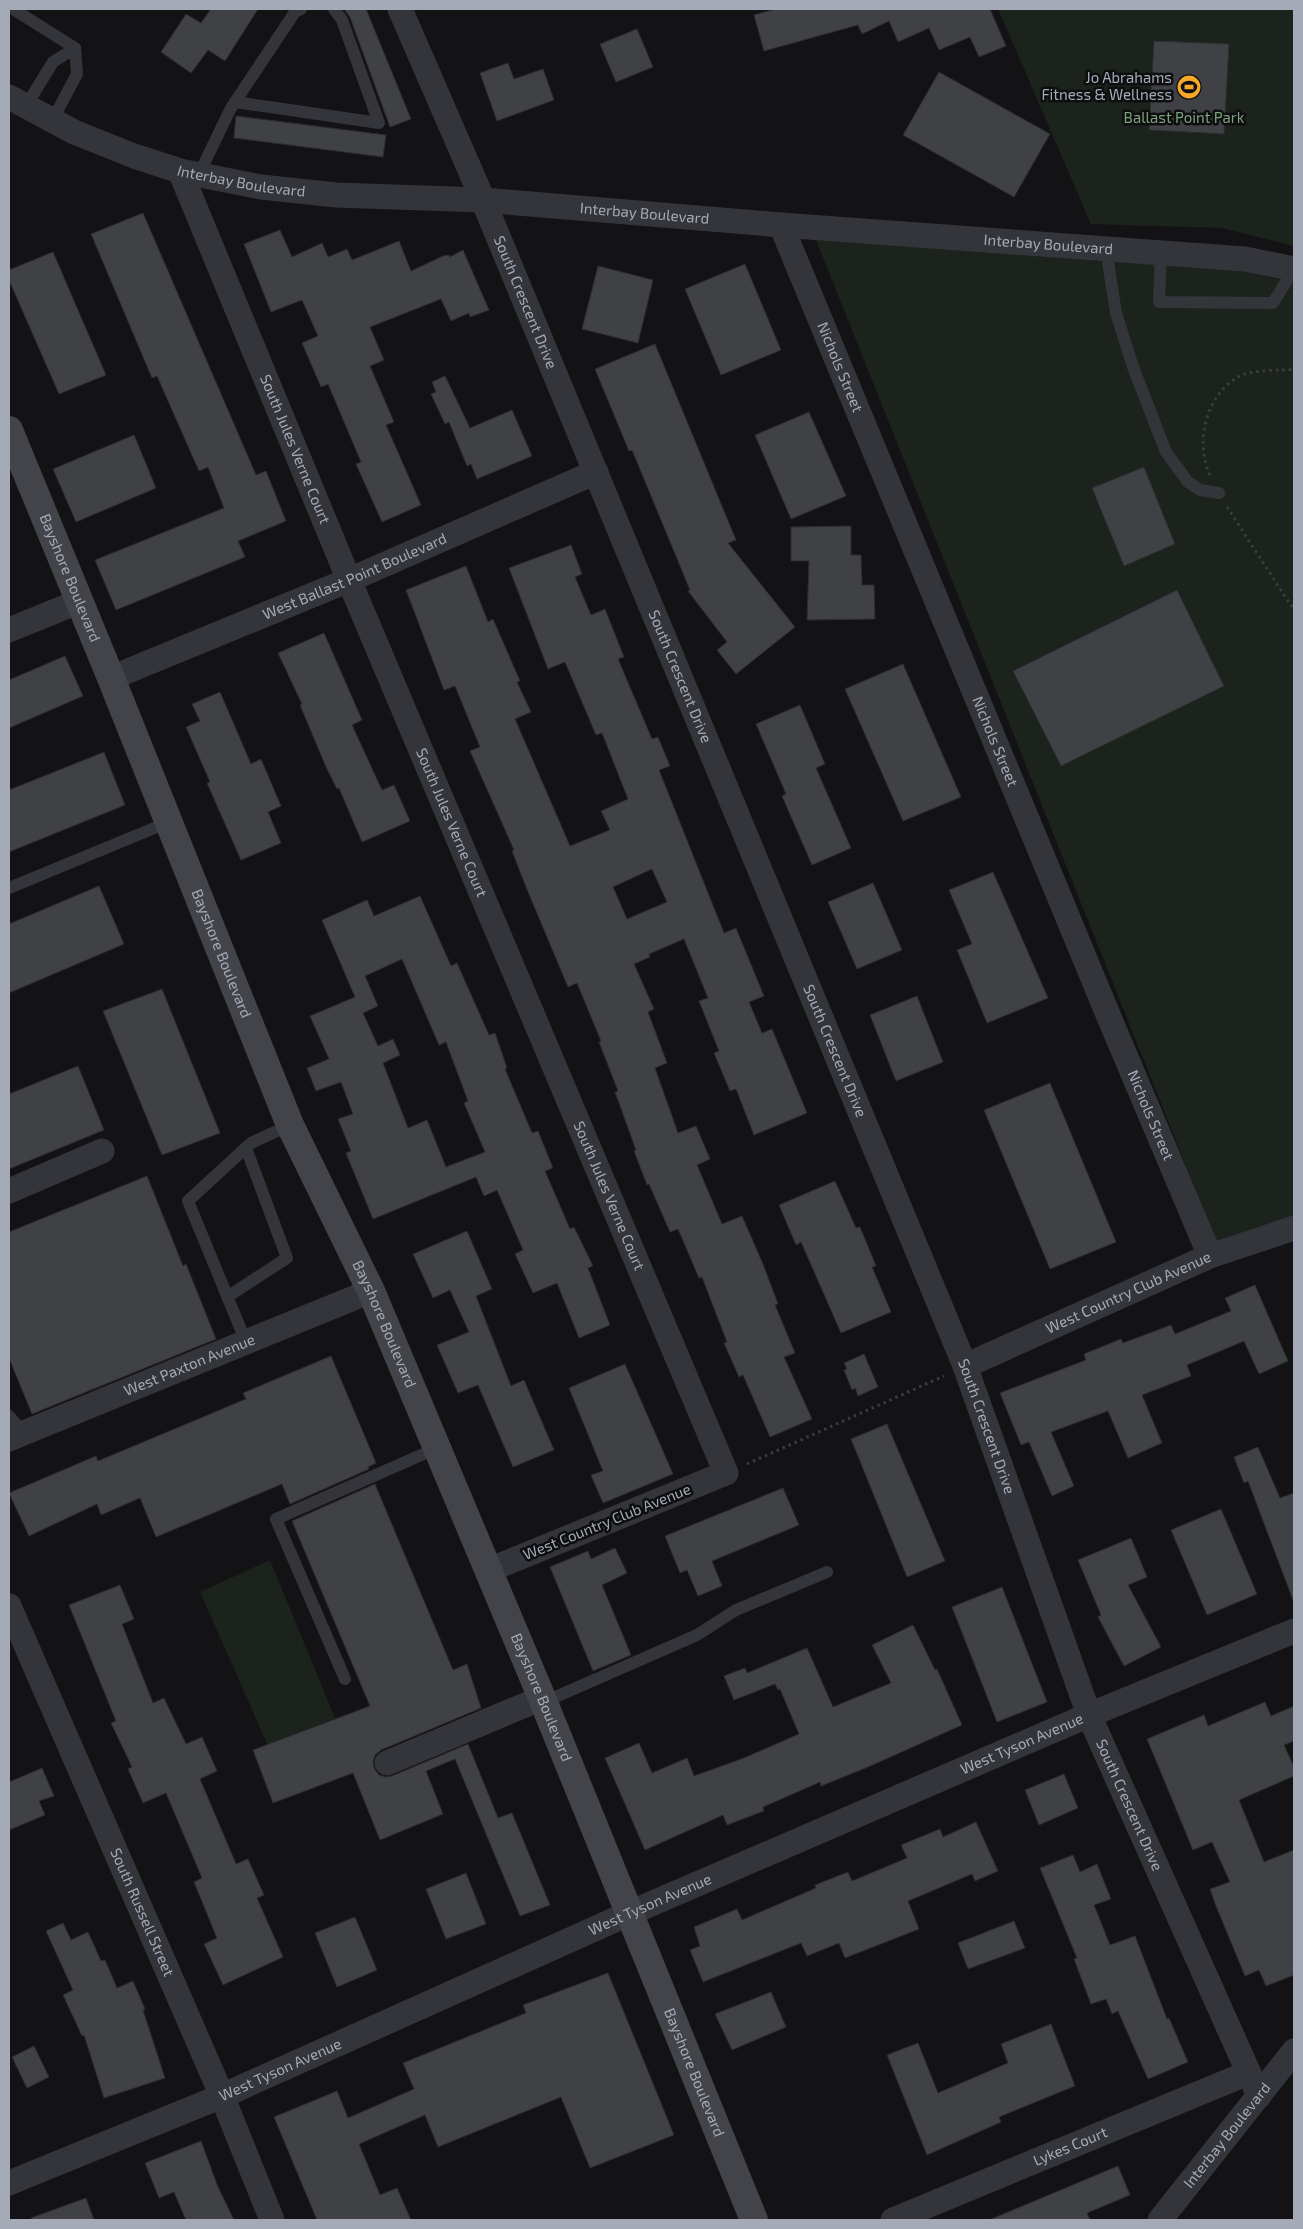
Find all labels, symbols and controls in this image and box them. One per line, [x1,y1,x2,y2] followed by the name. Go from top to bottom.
[1041,68,1172,103] place label: Jo Abrahams Fitness & Wellness
[1176,74,1202,100] sports icon: Jo Abrahams Fitness & Wellness
[1124,108,1245,126] park label: Ballast Point Park
[175,161,306,200] street label: Interbay Boulevard
[579,198,710,227] street label: Interbay Boulevard
[983,230,1114,257] street label: Interbay Boulevard
[491,233,562,371] street label: South Crescent Drive
[814,319,868,415] street label: Nichols Street
[257,371,335,526] street label: South Jules Verne Court
[36,511,105,644] street label: Bayshore Boulevard
[260,528,449,623] street label: West Ballast Point Boulevard
[645,607,716,745] street label: South Crescent Drive
[969,693,1023,789] street label: Nichols Street
[413,745,492,900] street label: South Jules Verne Court
[188,886,256,1020] street label: Bayshore Boulevard
[800,981,871,1120] street label: South Crescent Drive
[1124,1067,1179,1163] street label: Nichols Street
[570,1118,649,1273] street label: South Jules Verne Court
[1042,1247,1213,1337] street label: West Country Club Avenue
[349,1257,421,1390] street label: Bayshore Boulevard
[121,1329,257,1399] street label: West Paxton Avenue
[955,1356,1020,1496] street label: South Crescent Drive
[520,1479,693,1563] street label: West Country Club Avenue
[508,1630,577,1764] street label: Bayshore Boulevard
[957,1709,1086,1777] street label: West Tyson Avenue
[1093,1736,1167,1873] street label: South Crescent Drive
[107,1845,179,1979] street label: South Russell Street
[585,1869,714,1938] street label: West Tyson Avenue
[661,2005,729,2139] street label: Bayshore Boulevard
[216,2034,344,2104] street label: West Tyson Avenue
[1179,2078,1274,2191] street label: Interbay Boulevard
[1030,2122,1110,2169] street label: Lykes Court

